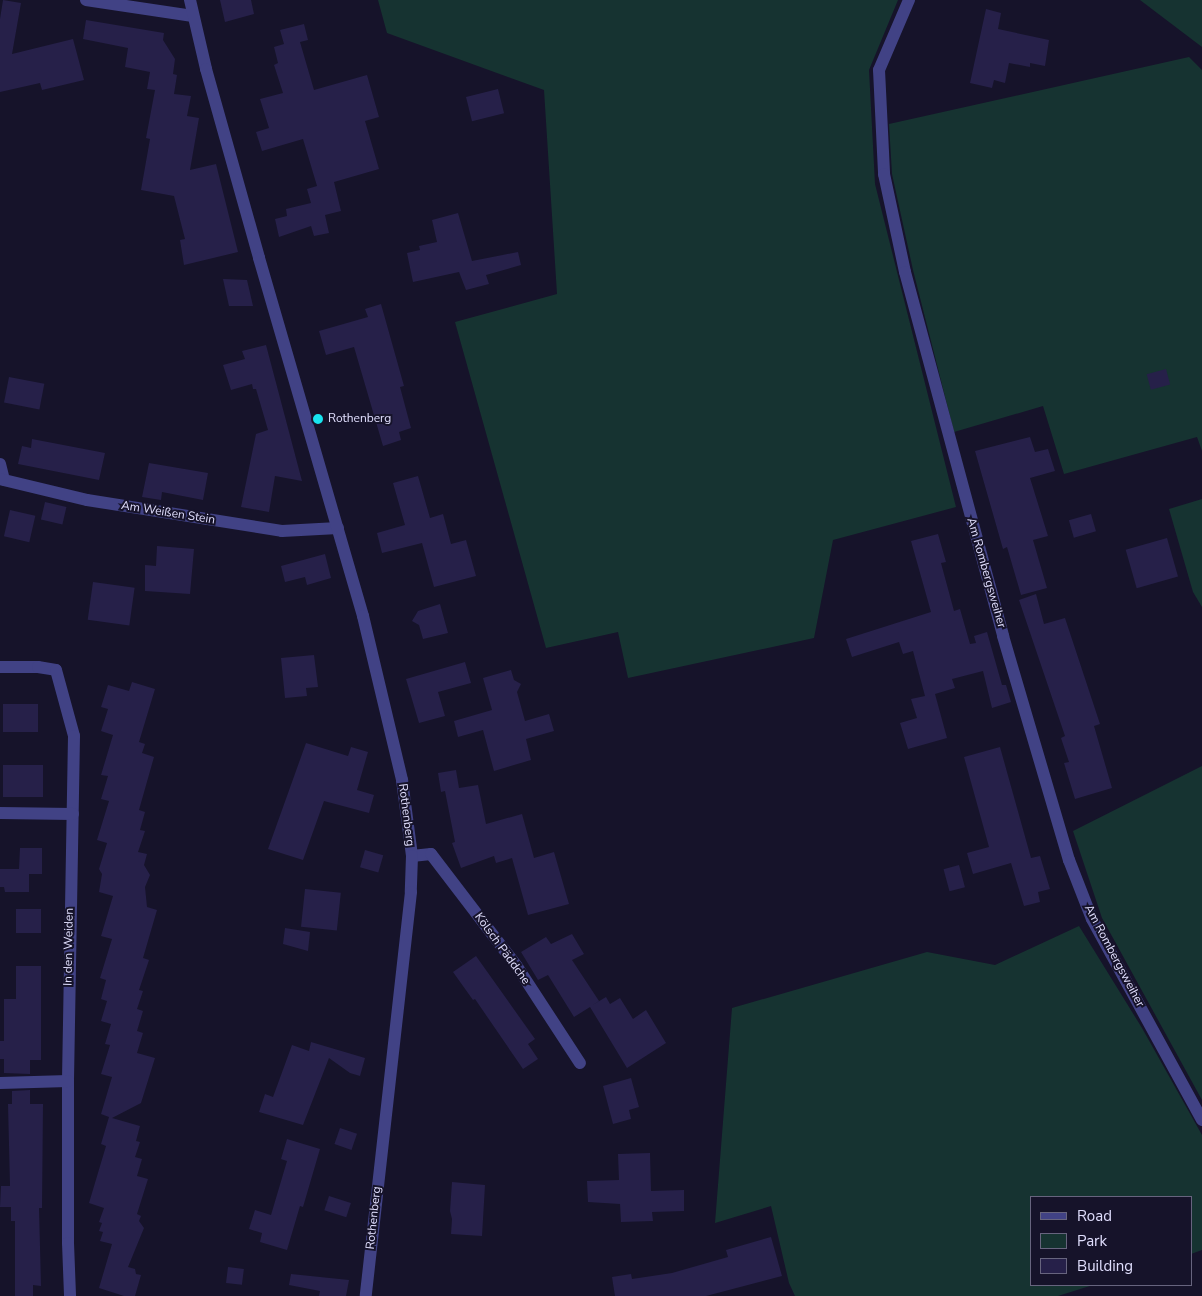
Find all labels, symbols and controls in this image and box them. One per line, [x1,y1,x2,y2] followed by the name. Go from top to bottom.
[328,412,391,426] place label: Rothenberg
[312,413,324,425] marker: Rothenberg
[120,498,216,528] street label: Am Weißen Stein
[963,516,1009,630] street label: Am Rombergsweiher
[395,783,417,847] street label: Rothenberg
[1081,902,1147,1010] street label: Am Rombergsweiher
[61,908,77,986] street label: In den Weiden
[471,910,533,988] street label: Kölsch Päddche
[364,1186,384,1250] street label: Rothenberg
[1030,1196,1192,1286] legend
[1077,1206,1112,1226] text: Road
[1077,1231,1107,1251] text: Park
[1077,1256,1133,1276] text: Building

